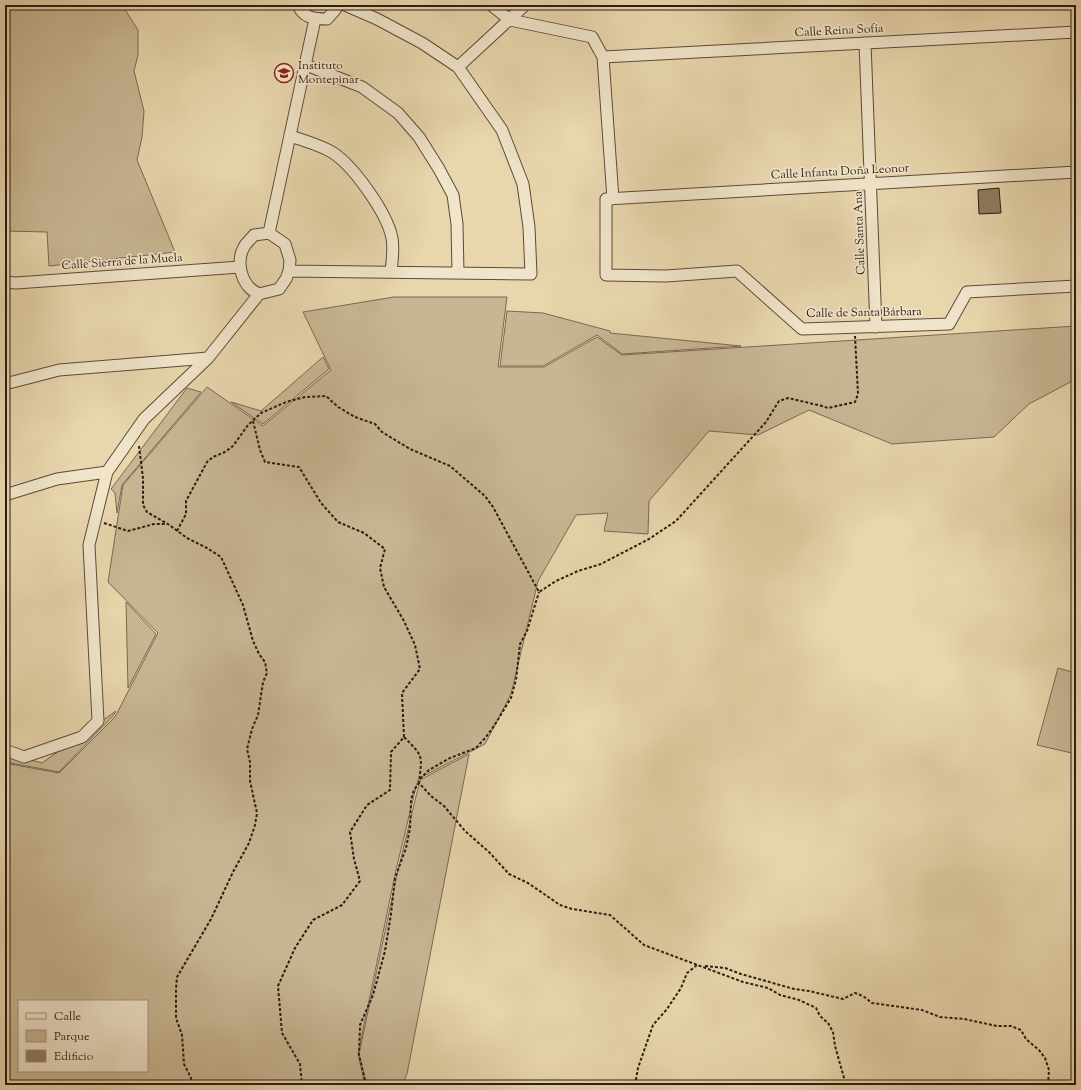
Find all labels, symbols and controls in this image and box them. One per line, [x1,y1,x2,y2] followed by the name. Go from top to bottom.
[794,20,884,42] street label: Calle Reina Sofía
[298,57,359,89] place label: Instituto Montepinar
[273,62,295,84] school or university icon: Instituto Montepinar
[770,159,910,185] street label: Calle Infanta Doña Leonor
[850,190,870,275] street label: Calle Santa Ana
[61,249,184,275] street label: Calle Sierra de la Muela
[806,303,922,323] street label: Calle de Santa Bárbara
[18,1000,148,1072] legend
[54,1008,82,1026] text: Calle
[54,1028,90,1046] text: Parque
[54,1048,94,1066] text: Edificio

